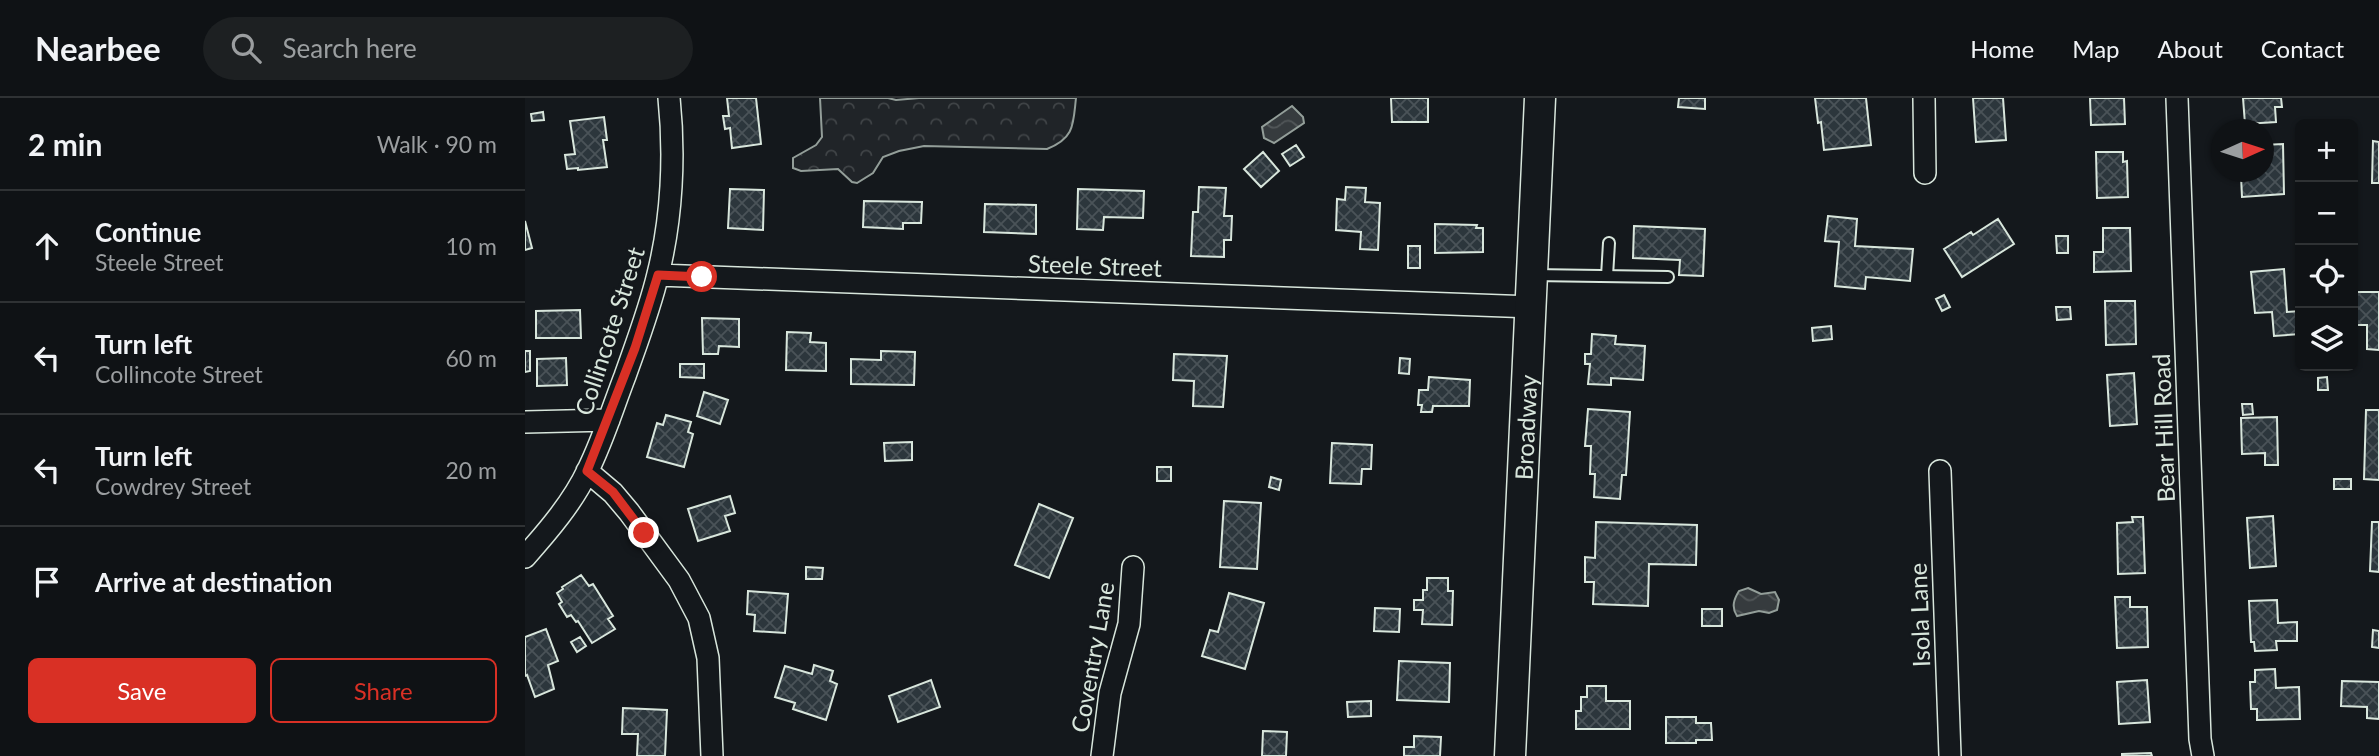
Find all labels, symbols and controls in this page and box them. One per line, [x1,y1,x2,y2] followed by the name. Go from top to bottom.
[203,17,693,80] search box
[35,28,161,68] text: Nearbee
[227,29,265,67] icon: search
[283,32,417,64] text: Search here
[1970,34,2034,63] text: Home
[2072,34,2120,63] text: Map
[2158,34,2223,63] text: About
[2261,34,2344,63] text: Contact
[2211,119,2274,182] north arrow
[2295,119,2358,371] map controls
[2295,119,2358,182] button: +
[28,126,102,162] text: 2 min
[377,130,497,158] text: Walk · 90 m
[2295,182,2358,245] button: −
[95,216,201,248] text: Continue
[28,227,66,265] icon: ahead
[446,232,497,260] text: 10 m
[568,243,650,419] street label: Collincote Street
[2295,245,2358,308] button: locate
[95,248,223,276] text: Steele Street
[1028,248,1163,282] street label: Steele Street
[686,261,717,292] route start
[2295,308,2358,371] button: layers
[95,328,192,360] text: Turn left
[28,339,66,377] icon: left
[446,344,497,372] text: 60 m
[2146,353,2180,503] street label: Bear Hill Road
[95,360,263,388] text: Collincote Street
[1508,373,1542,481] street label: Broadway
[95,440,192,472] text: Turn left
[28,451,66,489] icon: left
[446,456,497,484] text: 20 m
[95,472,251,500] text: Cowdrey Street
[628,517,659,548] route end
[1903,562,1935,668] street label: Isola Lane
[28,563,66,601] icon: arrive
[95,566,332,598] text: Arrive at destination
[1064,579,1120,735] street label: Coventry Lane
[28,658,256,723] button: Save
[270,658,497,723] button: Share

